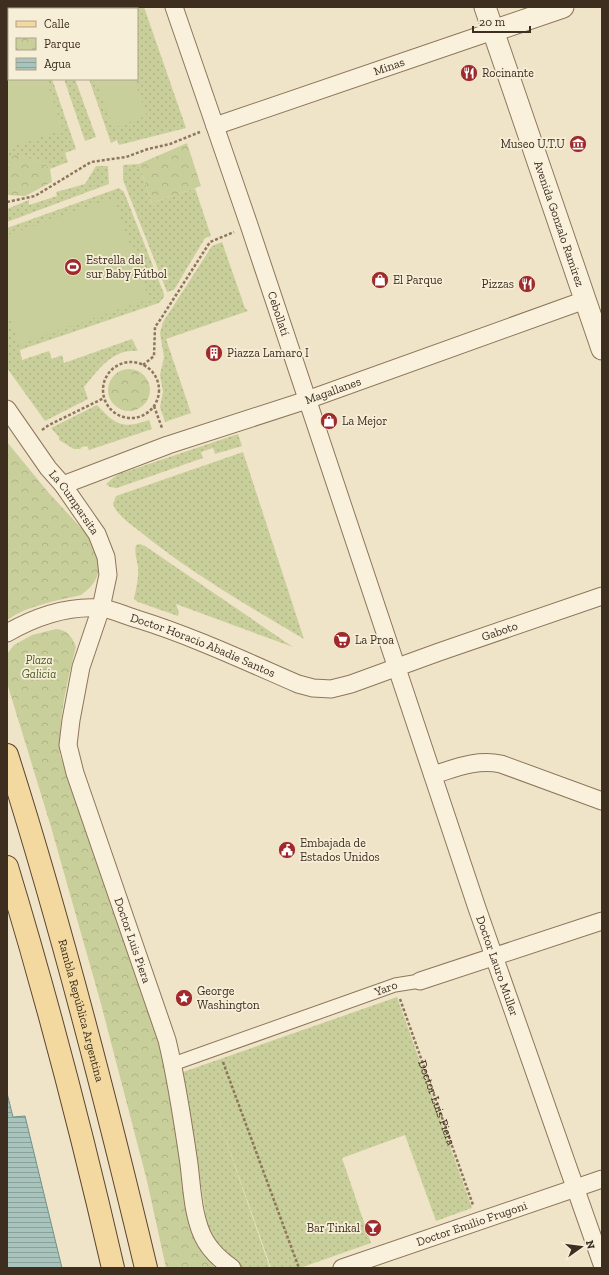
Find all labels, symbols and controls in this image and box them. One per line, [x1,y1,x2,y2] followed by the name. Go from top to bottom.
[8,8,138,80] legend
[473,8,530,34] scale bar
[479,15,506,29] text: 20 m
[44,17,70,31] text: Calle
[44,37,81,51] text: Parque
[372,55,406,78] street label: Minas
[44,57,71,71] text: Agua
[459,63,479,83] restaurant icon: Rocinante
[482,66,534,80] place label: Rocinante
[568,134,588,154] museum icon: Museo U.T.U
[500,137,565,151] place label: Museo U.T.U
[531,159,587,289] street label: Avenida Gonzalo Ramírez
[86,253,167,281] place label: Estrella del sur Baby Fútbol
[63,257,83,277] sports icon: Estrella del sur Baby Fútbol
[370,270,390,290] shop icon: El Parque
[393,273,443,287] place label: El Parque
[517,274,537,294] restaurant icon: Pizzas
[482,277,514,291] place label: Pizzas
[265,290,293,338] street label: Cebollatí
[204,343,224,363] building icon: Piazza Lamaro I
[227,346,309,360] place label: Piazza Lamaro I
[303,374,363,407] street label: Magallanes
[319,411,339,431] shop icon: La Mejor
[342,414,387,429] place label: La Mejor
[46,467,102,537] street label: La Cumparsita
[129,610,277,680] street label: Doctor Horacio Abadie Santos
[480,618,520,644] street label: Gaboto
[332,630,352,650] supermarket icon: La Proa
[355,633,394,647] place label: La Proa
[22,653,56,681] park label: Plaza Galicia
[300,836,380,864] place label: Embajada de Estados Unidos
[277,840,297,860] public building icon: Embajada de Estados Unidos
[111,896,154,985] street label: Doctor Luis Piera
[473,914,521,1018] street label: Doctor Lauro Muller
[55,938,107,1084] street label: Rambla República Argentina
[372,978,399,999] street label: Yaro
[197,984,260,1012] place label: George Washington
[174,988,194,1008] place icon: George Washington
[415,1058,458,1147] street label: Doctor Luis Piera
[414,1198,529,1249] street label: Doctor Emilio Frugoni
[363,1218,383,1238] bar icon: Bar Tinkal
[307,1221,360,1235] place label: Bar Tinkal
[561,1227,601,1267] north arrow
[583,1239,598,1251] text: N

